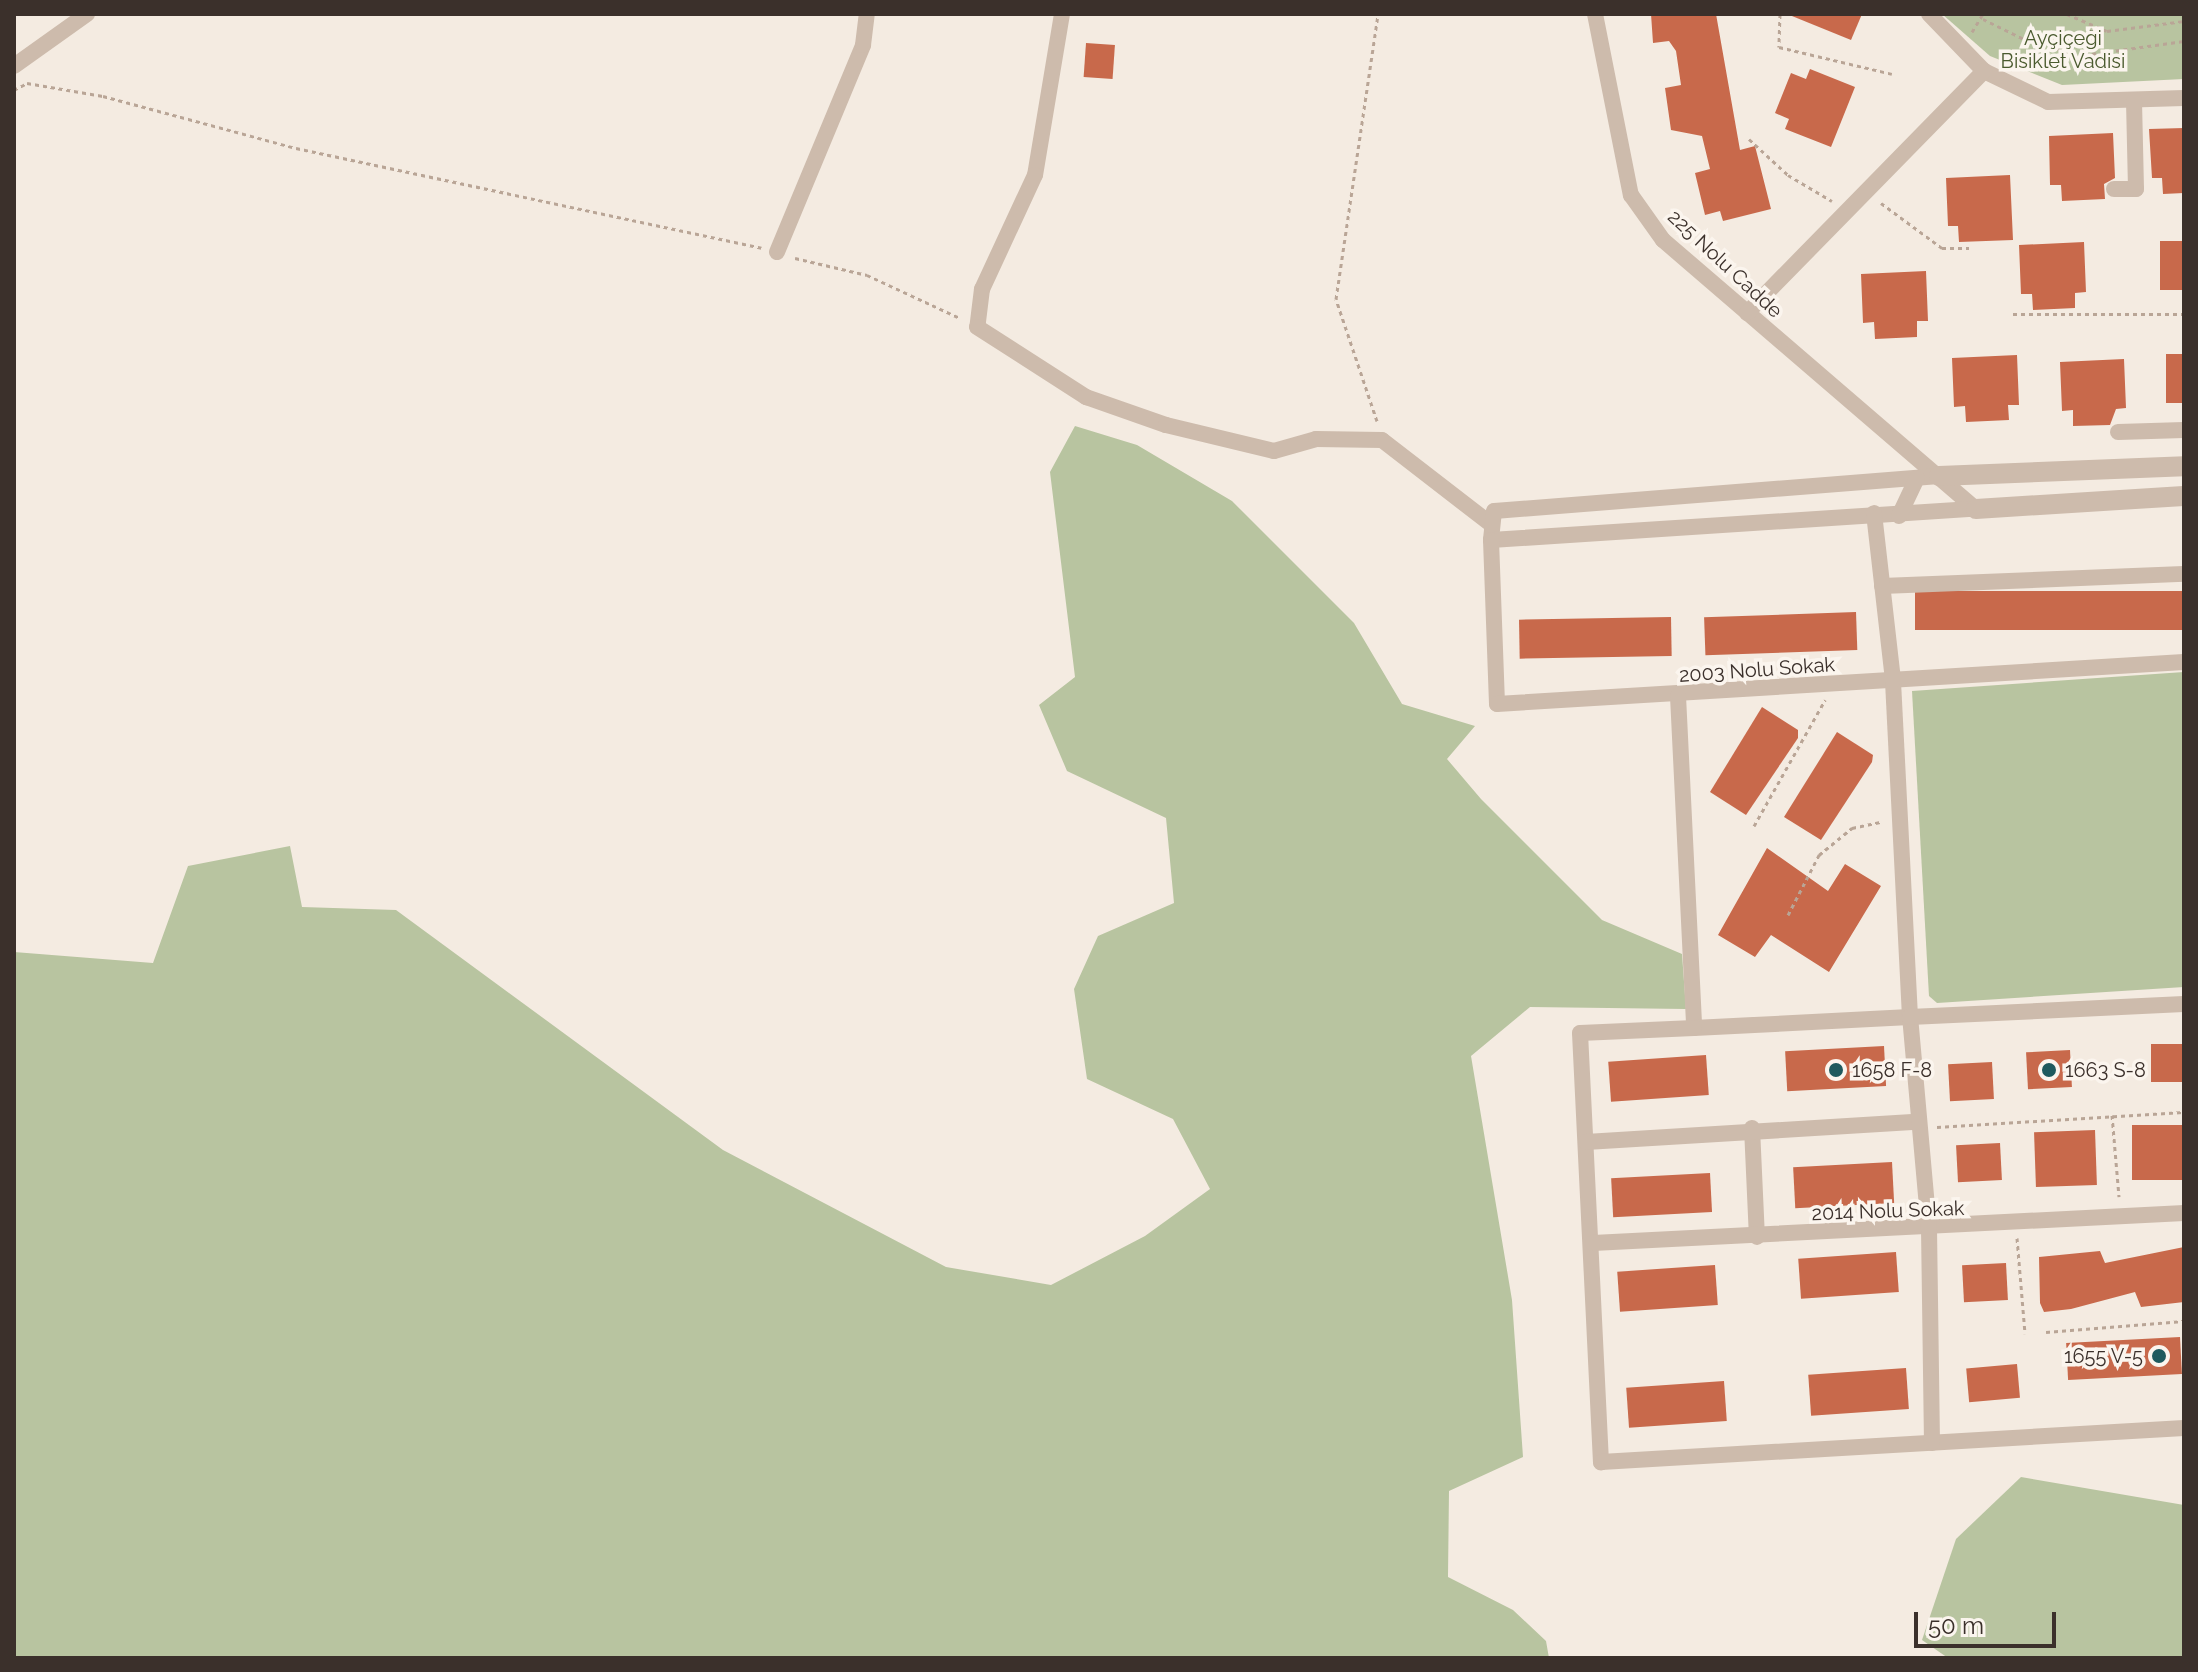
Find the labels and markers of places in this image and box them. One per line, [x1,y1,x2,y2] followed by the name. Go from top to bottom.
[1852,1058,1932,1082] place label: 1658 F-8
[2065,1058,2146,1082] place label: 1663 S-8
[1827,1061,1845,1079] marker: 1658 F-8
[2040,1061,2058,1079] marker: 1663 S-8
[2063,1344,2143,1368] place label: 1655 V-5
[2150,1347,2168,1365] marker: 1655 V-5

